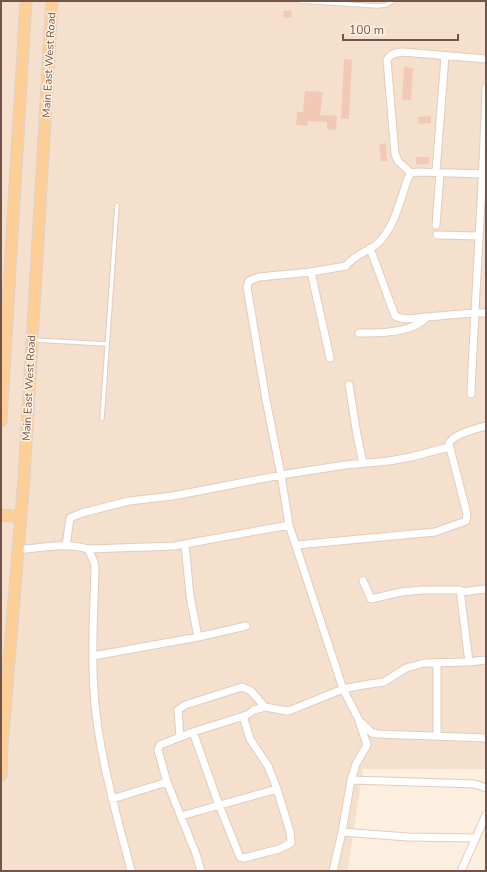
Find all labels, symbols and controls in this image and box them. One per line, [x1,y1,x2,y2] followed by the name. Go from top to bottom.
[39,12,59,118] street label: Main East West Road
[343,16,458,42] scale bar
[349,22,384,38] text: 100 m
[19,335,39,441] street label: Main East West Road

